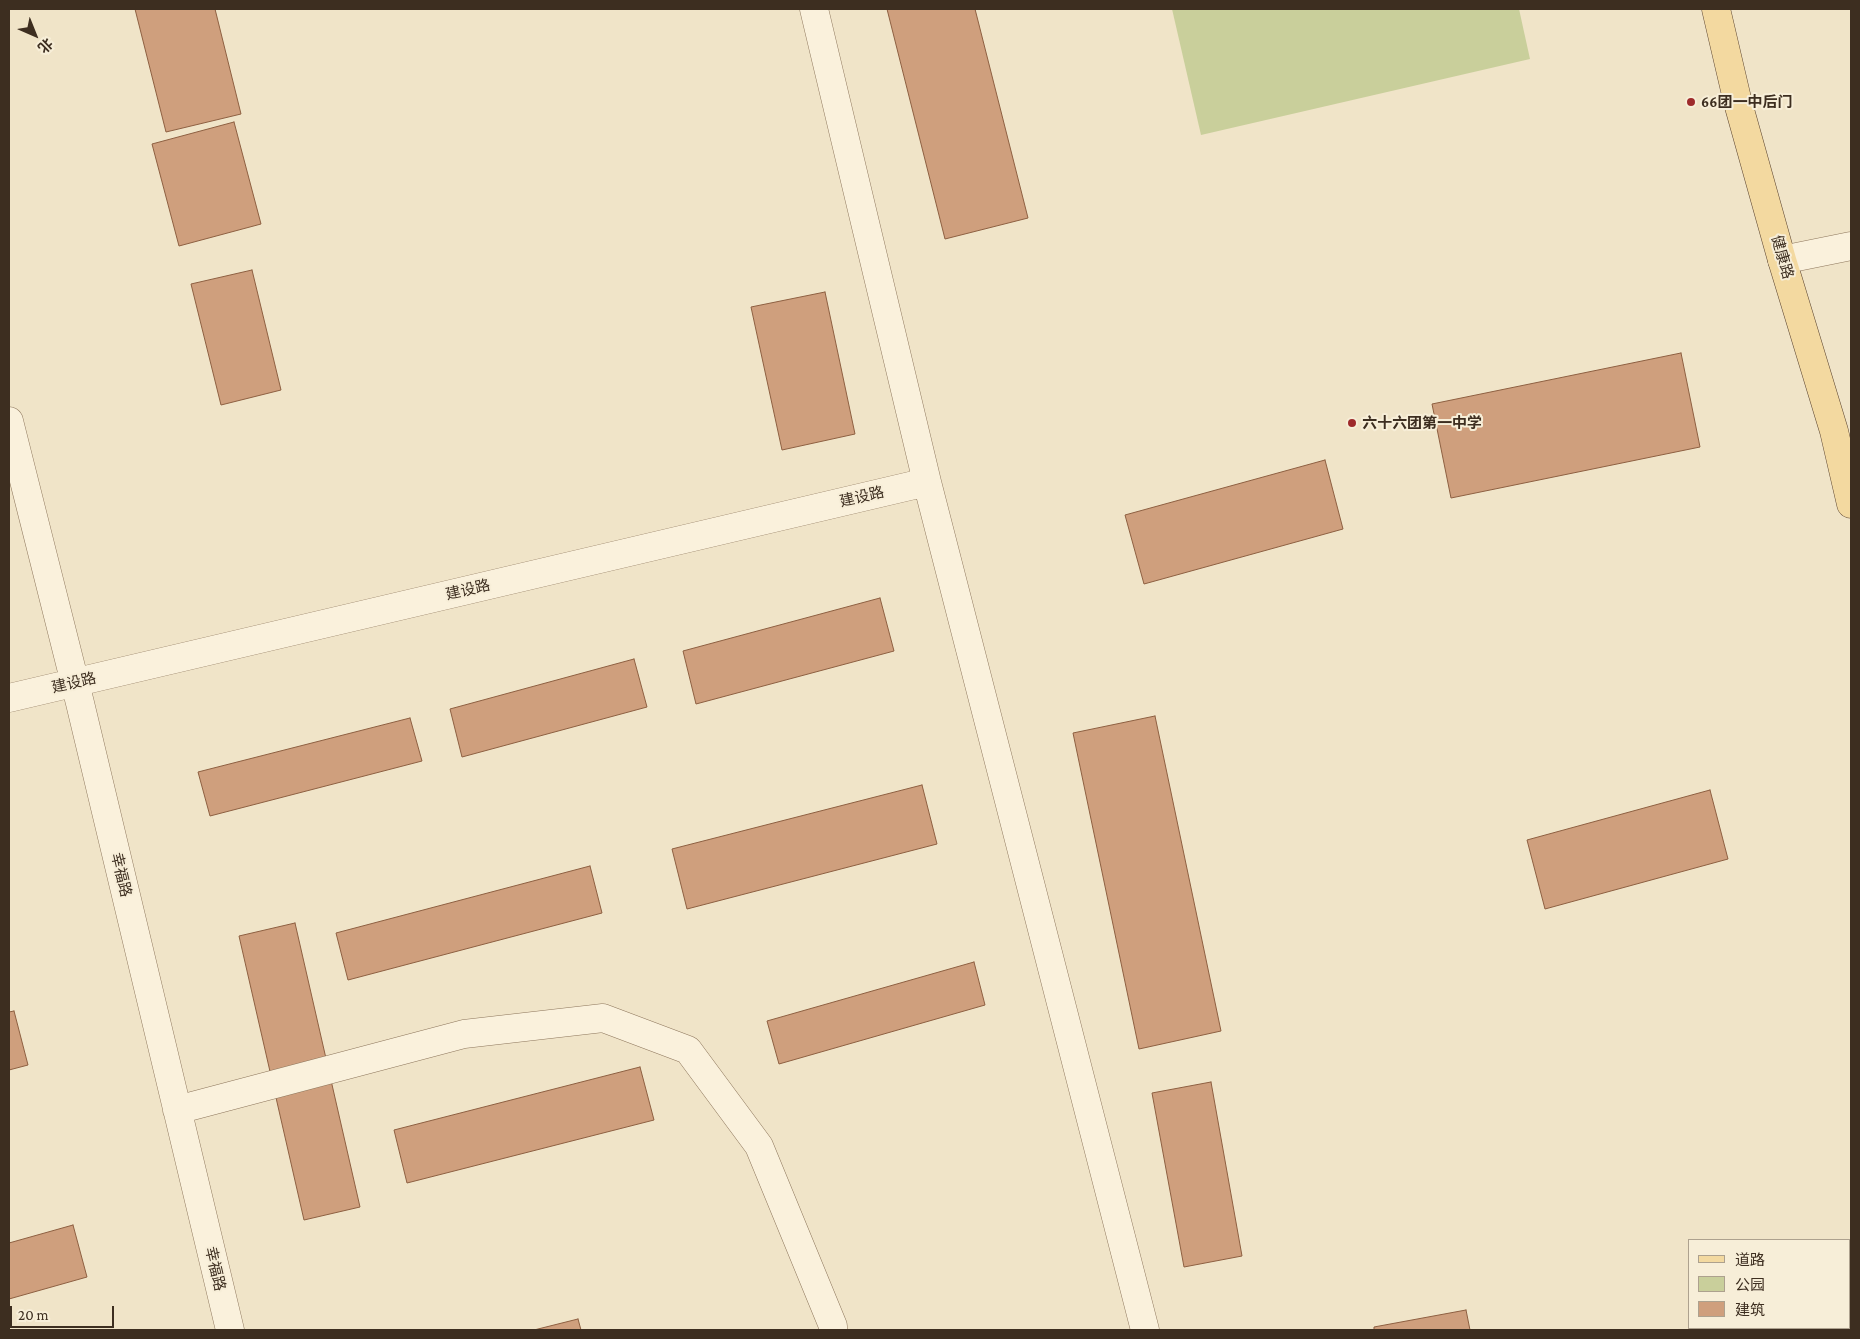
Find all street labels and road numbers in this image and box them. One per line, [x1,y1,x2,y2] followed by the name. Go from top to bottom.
[1767,233,1797,281] street label: 健康路
[838,483,886,511] street label: 建设路
[444,576,492,604] street label: 建设路
[50,669,98,697] street label: 建设路
[107,851,135,899] street label: 幸福路
[201,1245,229,1293] street label: 幸福路

